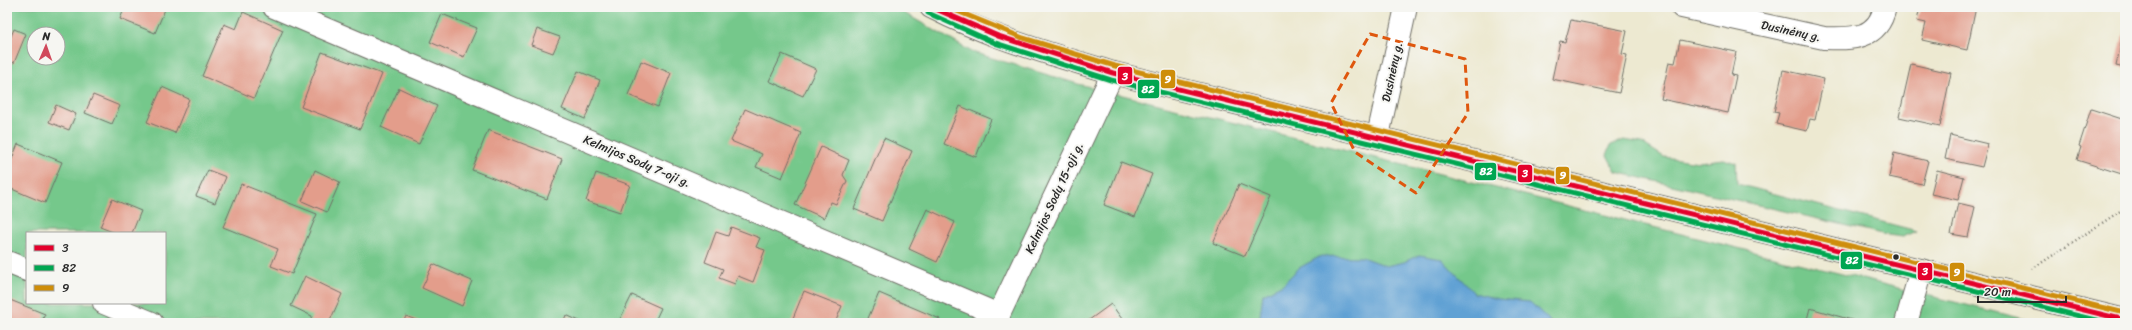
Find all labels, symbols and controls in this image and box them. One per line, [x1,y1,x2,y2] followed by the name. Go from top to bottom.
[1759,14,1823,48] street label: Dusinėnų g.
[26,26,66,66] north arrow
[41,27,51,46] text: N
[1375,40,1409,104] street label: Dusinėnų g.
[1117,66,1133,85] line badge: 3
[1121,67,1129,86] text: 3
[1160,69,1176,89] line badge: 9
[1165,70,1172,89] text: 9
[1137,79,1160,99] line badge: 82
[1141,80,1155,99] text: 82
[580,128,694,194] street label: Kelmijos Sodų 7-oji g.
[1018,138,1090,258] street label: Kelmijos Sodų 15-oji g.
[1474,162,1497,181] line badge: 82
[1479,162,1493,181] text: 82
[1517,164,1533,183] line badge: 3
[1521,164,1529,183] text: 3
[1555,166,1570,185] line badge: 9
[1560,166,1567,185] text: 9
[26,232,166,304] legend
[62,237,69,259] text: 3
[1840,251,1863,270] line badge: 82
[1845,251,1859,270] text: 82
[1891,252,1901,262] unlabelled marker
[62,257,76,279] text: 82
[1917,262,1933,281] line badge: 3
[1921,262,1929,281] text: 3
[1949,262,1965,282] line badge: 9
[1954,263,1961,282] text: 9
[62,277,69,299] text: 9
[1978,278,2066,304] scale bar
[1984,281,2011,303] text: 20 m

